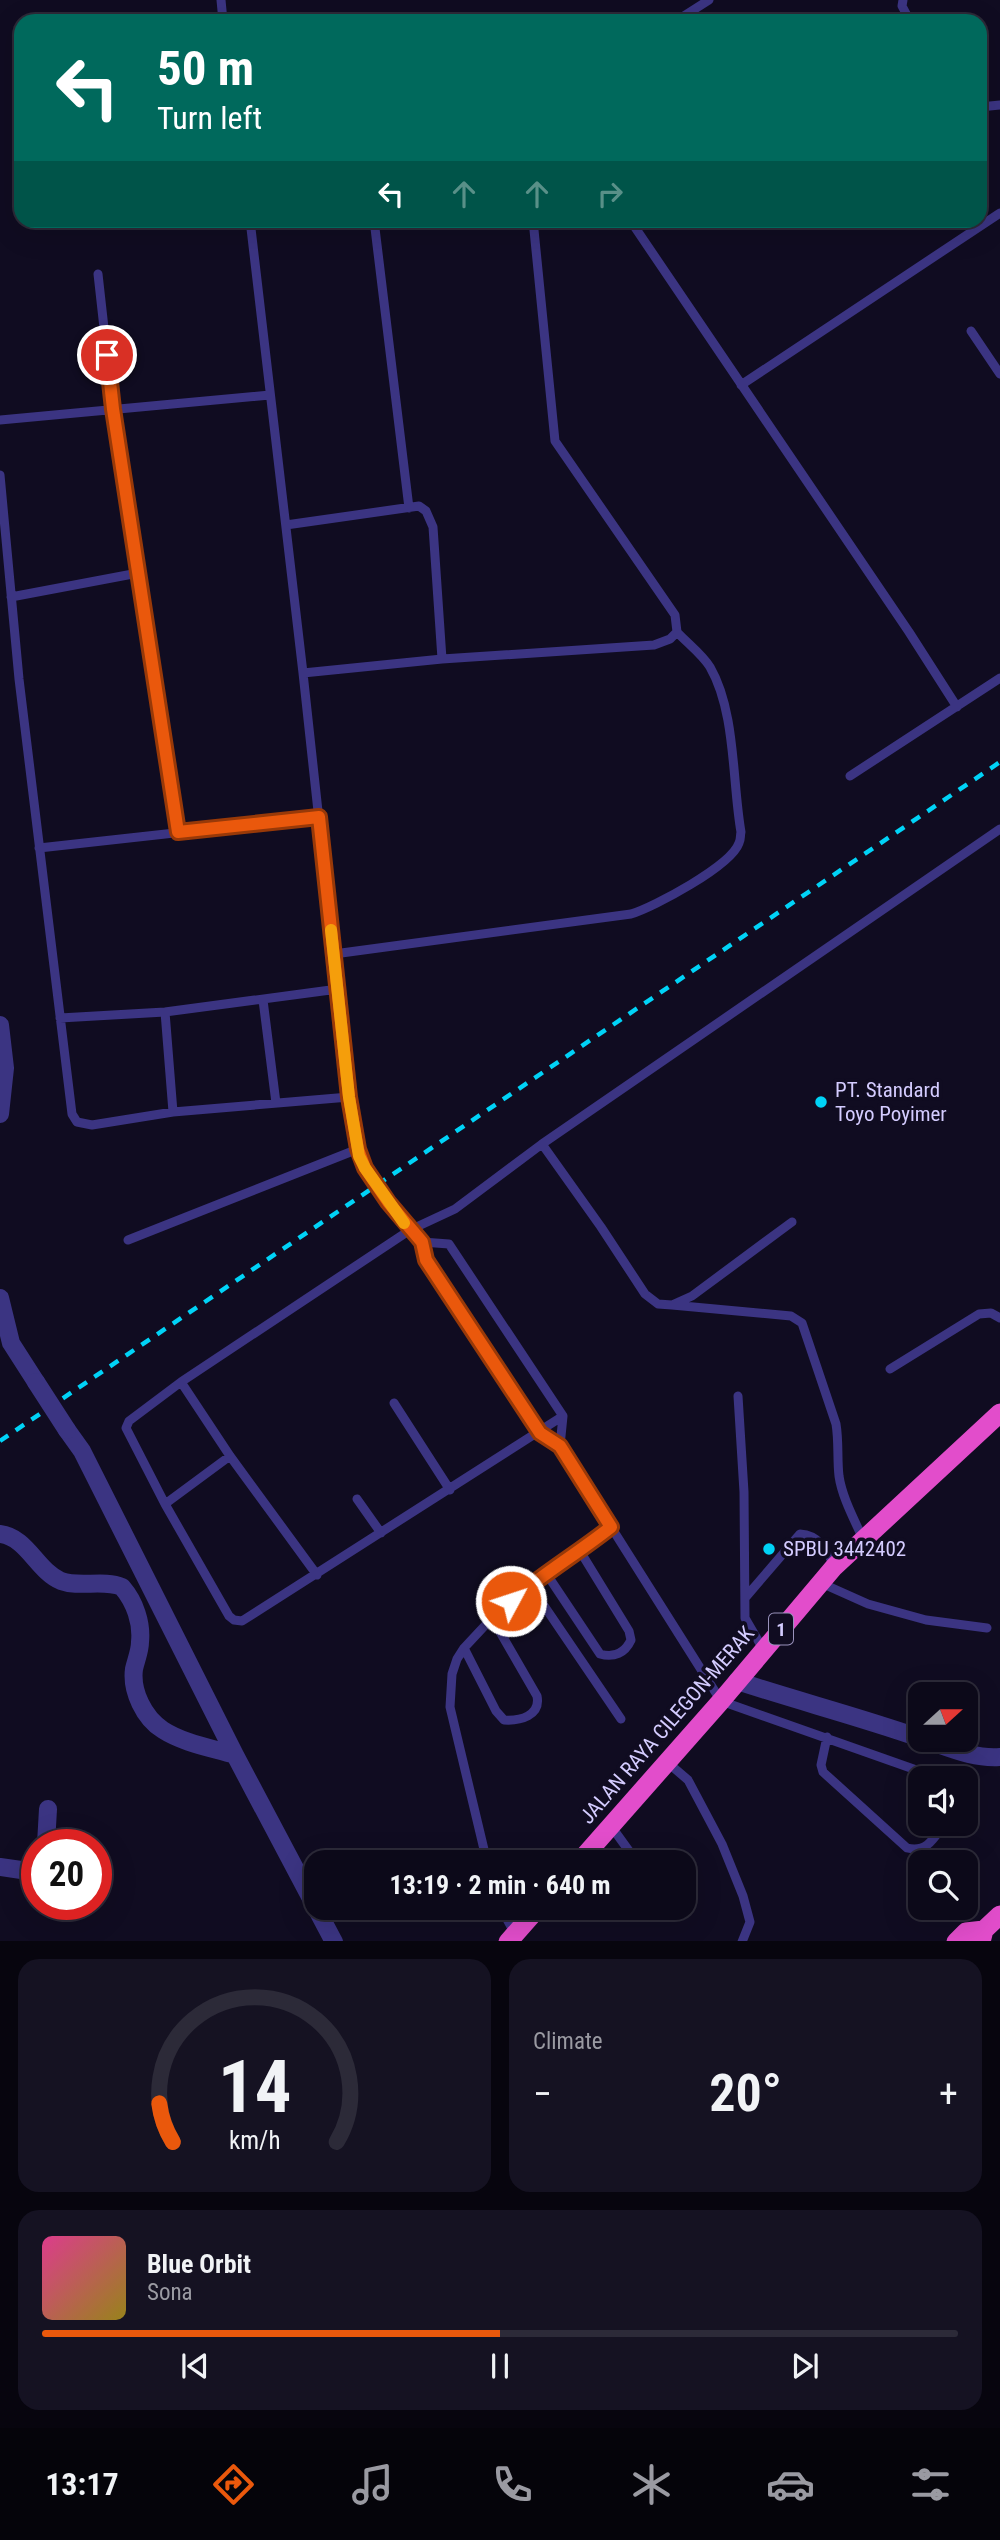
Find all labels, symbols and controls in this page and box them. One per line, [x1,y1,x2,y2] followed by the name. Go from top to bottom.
[157,40,254,97] text: 50 m
[42,42,133,133] icon: left
[157,99,262,137] text: Turn left
[372,175,410,213] icon: left
[445,175,483,213] icon: ahead
[518,175,556,213] icon: ahead
[591,175,629,213] icon: right
[77,325,137,385] pin
[88,336,126,374] icon: arrive
[835,1078,947,1126] place label: PT. Standard Toyo Poyimer
[813,1094,829,1110] marker: PT. Standard Toyo Poyimer
[783,1537,906,1561] place label: SPBU 3442402
[761,1541,777,1557] marker: SPBU 3442402
[474,1564,548,1638] position arrow
[769,1614,793,1644] road number: 1
[575,1621,759,1828] street label: JALAN RAYA CILEGON-MERAK
[908,1682,978,1752] north arrow
[908,1682,978,1920] map controls
[908,1766,978,1836] button: sound
[21,1829,112,1920] speed limit sign: 20
[908,1850,978,1920] button: search
[390,1870,610,1900] text: 13:19 · 2 min · 640 m
[533,2028,603,2055] text: Climate
[218,2044,291,2130] text: 14
[709,2063,782,2124] text: 20°
[533,2072,552,2116] text: −
[939,2072,958,2116] text: +
[229,2125,280,2154] text: km/h
[147,2249,251,2279] text: Blue Orbit
[147,2279,193,2306] text: Sona
[176,2347,214,2385] icon: previous
[481,2347,519,2385] icon: pause
[786,2347,824,2385] icon: next
[209,2460,258,2509] icon: directions
[348,2460,397,2509] icon: music
[488,2460,537,2509] icon: phone
[627,2460,676,2509] icon: climate
[766,2460,815,2509] icon: car
[906,2460,955,2509] icon: filters
[45,2465,119,2503] text: 13:17

